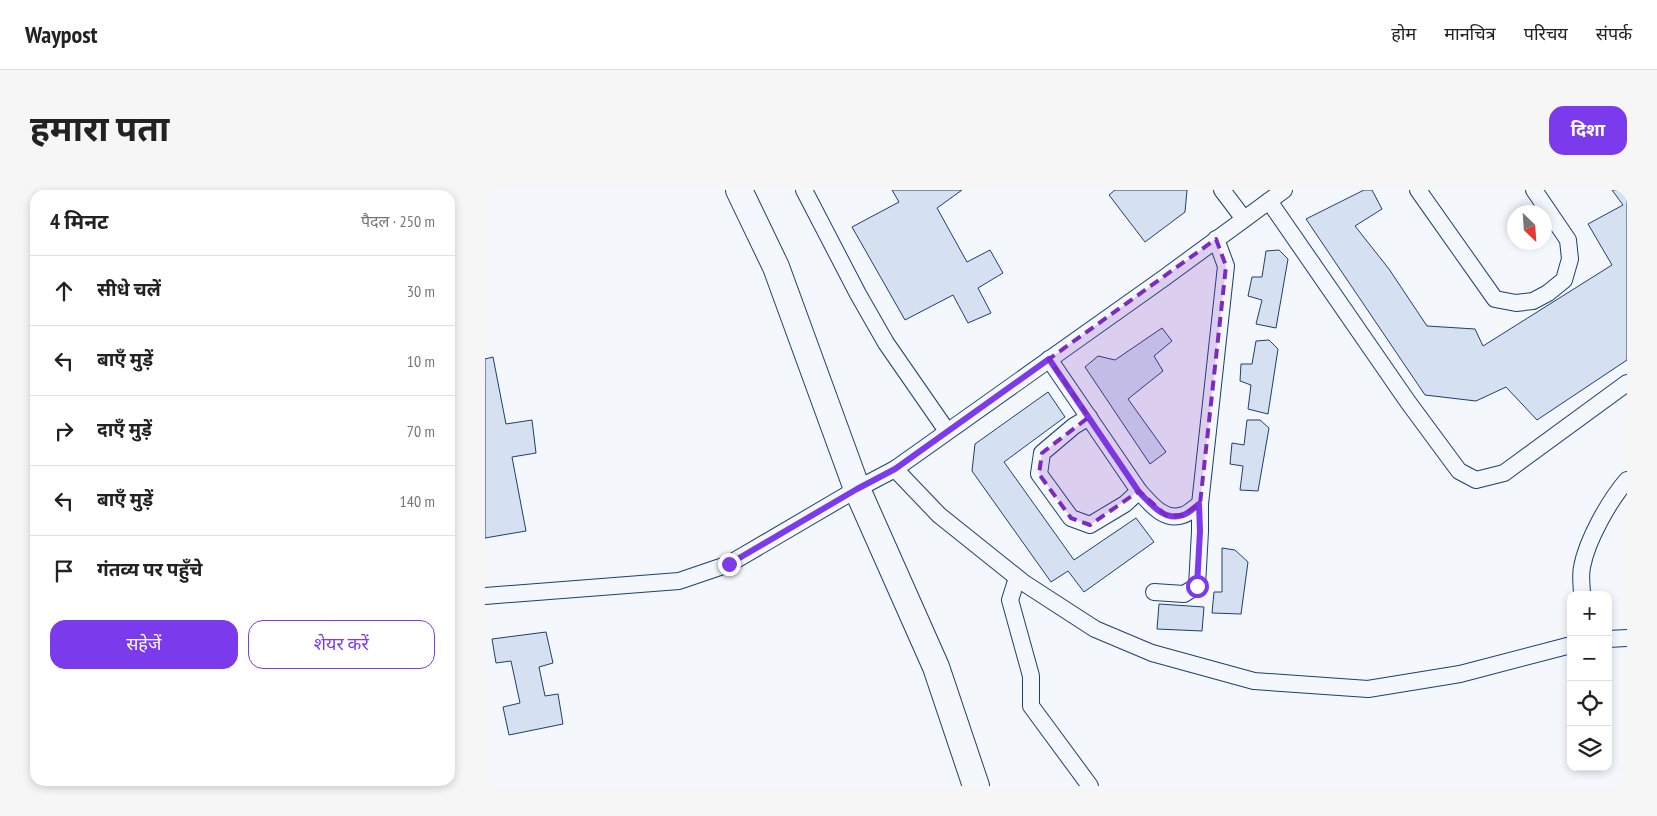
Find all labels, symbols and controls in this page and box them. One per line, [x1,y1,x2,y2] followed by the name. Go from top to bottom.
[25,19,98,50] text: Waypost
[1391,22,1416,45] text: होम
[1444,22,1496,45] text: मानचित्र
[1524,22,1568,45] text: परिचय
[1596,22,1632,45] text: संपर्क
[30,105,169,151] text: हमारा पता
[1549,106,1627,155] button: दिशा
[1507,205,1552,250] north arrow
[50,208,108,235] text: 4 मिनट
[361,211,435,231] text: पैदल · 250 m
[50,277,78,305] icon: ahead
[97,277,161,301] text: सीधे चलें
[407,281,435,301] text: 30 m
[50,347,78,375] icon: left
[97,347,153,371] text: बाएँ मुड़ें
[407,351,435,371] text: 10 m
[50,417,78,445] icon: right
[97,417,152,441] text: दाएँ मुड़ें
[407,421,435,441] text: 70 m
[50,487,78,515] icon: left
[97,487,153,511] text: बाएँ मुड़ें
[400,491,435,511] text: 140 m
[718,553,741,576] route end
[50,557,78,585] icon: arrive
[97,557,202,581] text: गंतव्य पर पहुँचे
[1186,575,1209,598] route start
[1567,591,1612,771] map controls
[1567,591,1612,636] button: +
[50,620,238,669] button: सहेजें
[248,620,435,669] button: शेयर करें
[1567,636,1612,681] button: −
[1567,681,1612,726] button: locate
[1567,726,1612,771] button: layers

